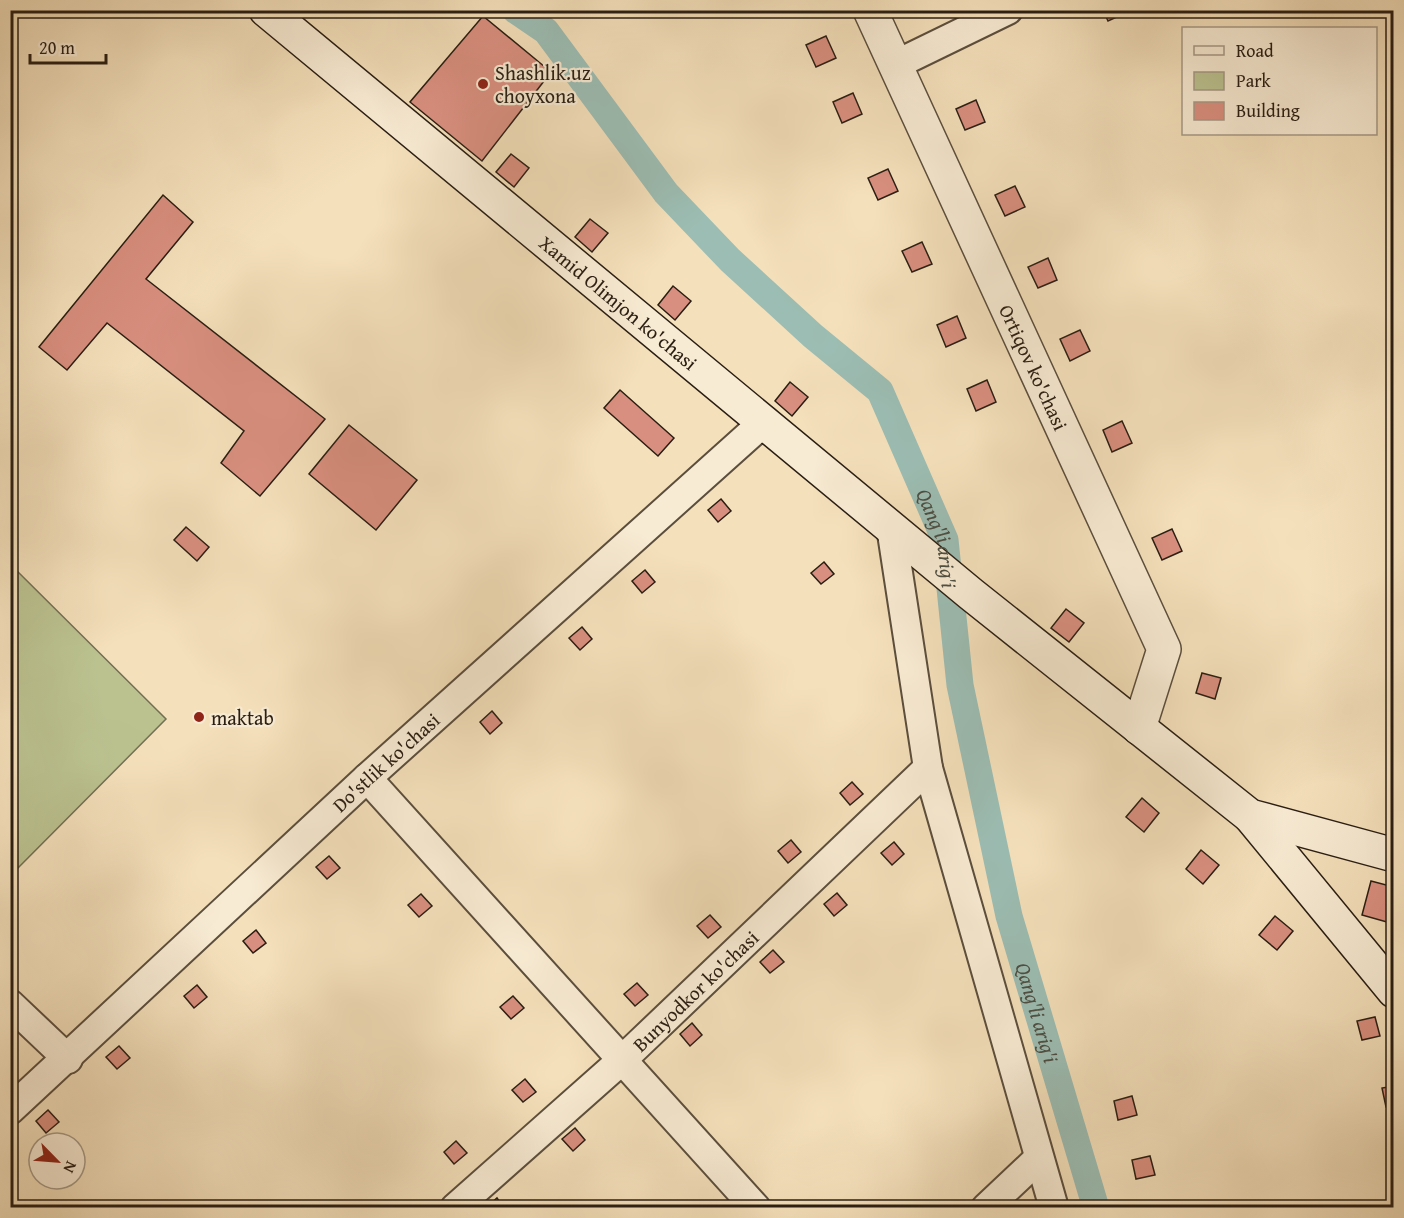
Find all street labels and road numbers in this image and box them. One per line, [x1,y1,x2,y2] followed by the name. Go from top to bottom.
[533,228,704,377] street label: Xamid Olimjon ko'chasi
[993,299,1076,435] street label: Ortiqov ko'chasi
[325,705,446,818] street label: Do'stlik ko'chasi
[625,923,765,1058] street label: Bunyodkor ko'chasi

